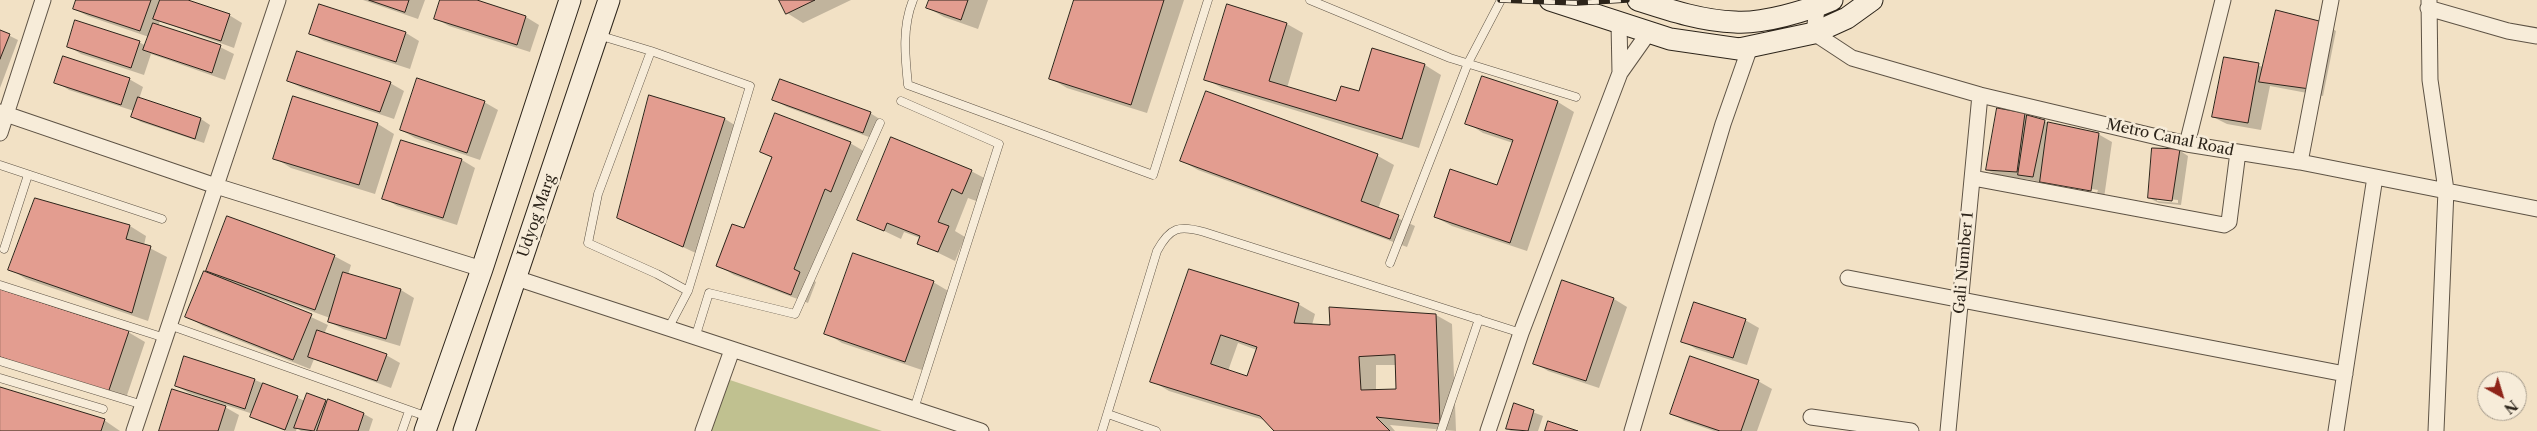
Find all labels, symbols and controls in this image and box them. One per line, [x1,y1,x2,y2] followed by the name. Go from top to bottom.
[2104,116,2236,160] street label: Metro Canal Road
[514,172,560,260] street label: Udyog Marg
[1951,211,1977,315] street label: Gali Number 1
[2477,371,2527,421] north arrow
[2500,396,2521,418] text: N

